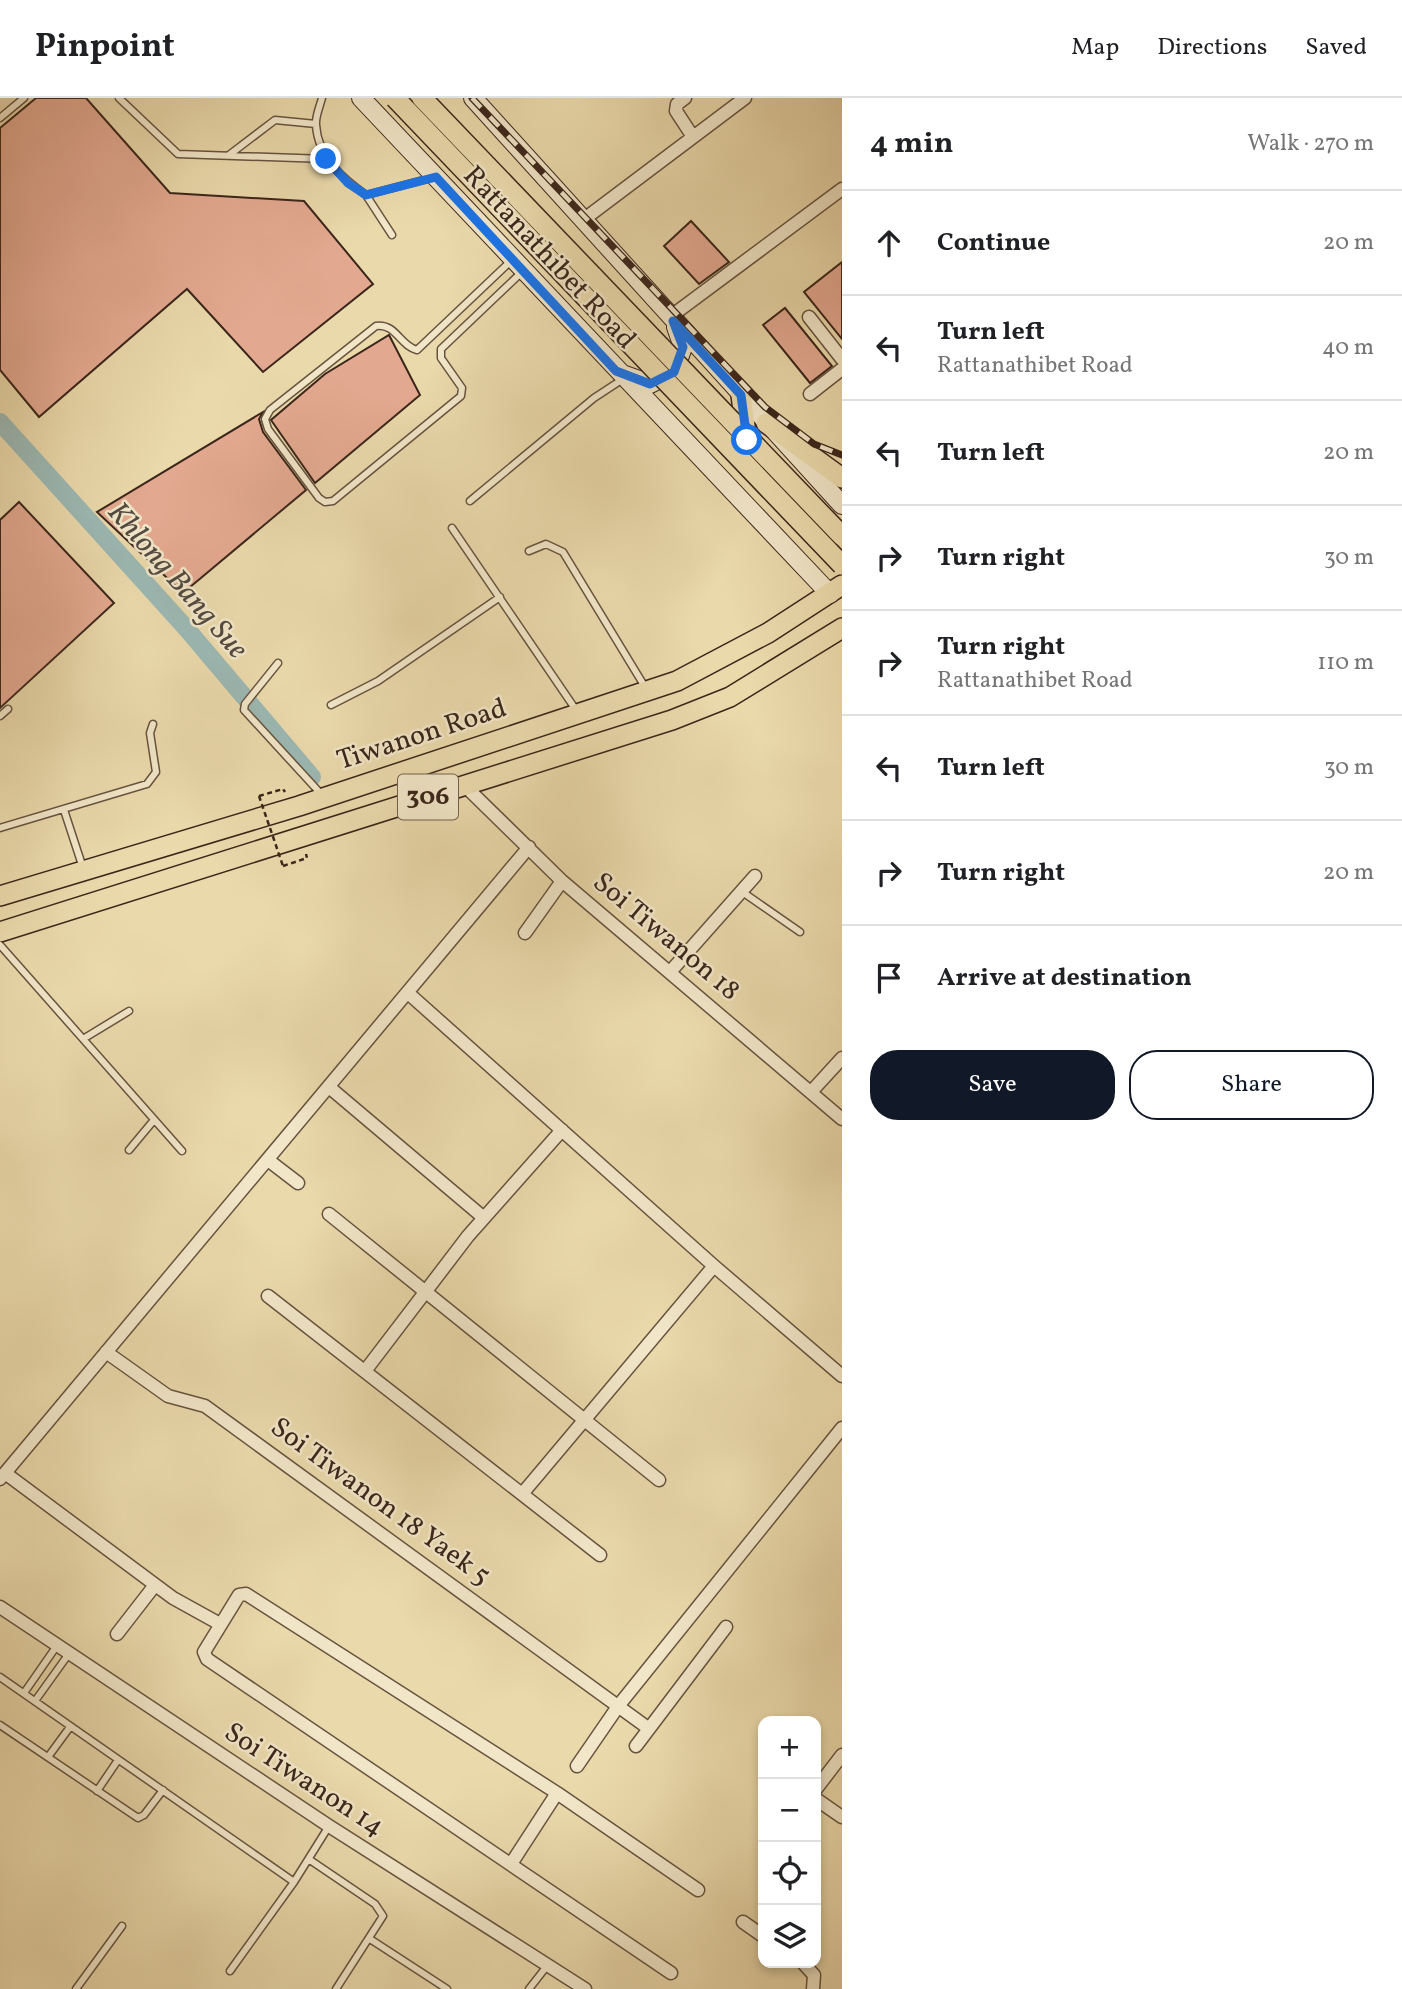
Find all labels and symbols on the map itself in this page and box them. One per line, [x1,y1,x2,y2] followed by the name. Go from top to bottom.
[310,143,341,174] route end
[453,158,645,358] street label: Rattanathibet Road
[731,424,762,455] route start
[97,493,257,669] water label: Khlong Bang Sue
[332,689,512,781] street label: Tiwanon Road
[398,775,458,820] road number: 306
[584,864,748,1010] street label: Soi Tiwanon 18
[262,1409,498,1595] street label: Soi Tiwanon 18 Yaek 5
[216,1714,392,1846] street label: Soi Tiwanon 14

